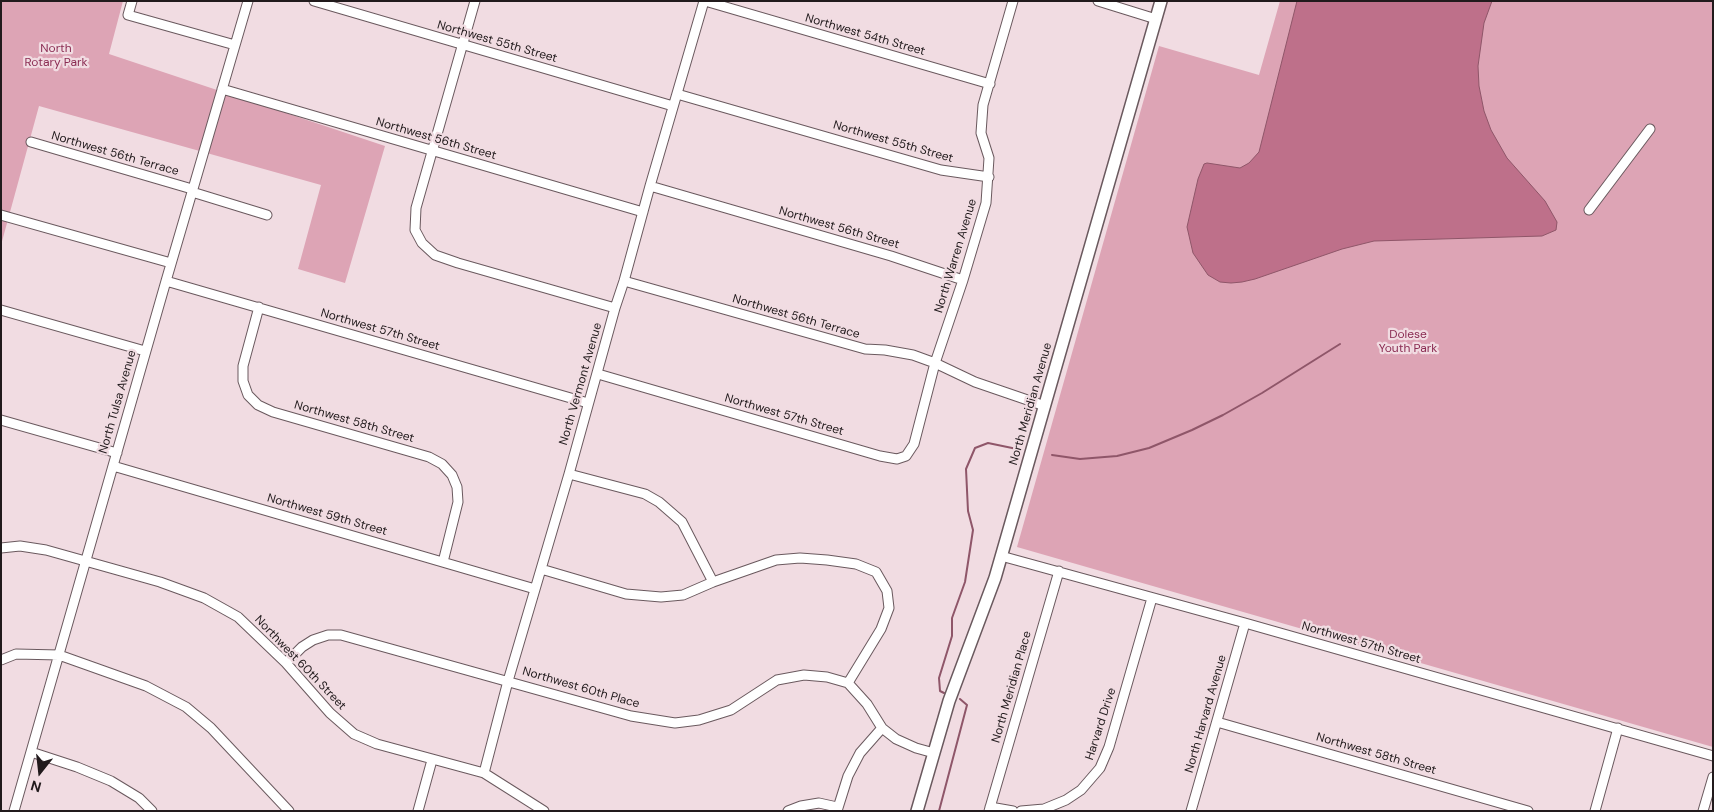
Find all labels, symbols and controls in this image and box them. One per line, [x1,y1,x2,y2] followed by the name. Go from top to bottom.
[803,11,927,59] street label: Northwest 54th Street
[435,18,559,66] street label: Northwest 55th Street
[25,42,87,70] park label: North Rotary Park
[374,115,498,163] street label: Northwest 56th Street
[831,118,955,166] street label: Northwest 55th Street
[50,129,180,179] street label: Northwest 56th Terrace
[932,197,980,315] street label: North Warren Avenue
[777,204,901,252] street label: Northwest 56th Street
[731,292,861,342] street label: Northwest 56th Terrace
[319,306,441,354] street label: Northwest 57th Street
[557,321,605,447] street label: North Vermont Avenue
[1379,328,1437,356] park label: Dolese Youth Park
[1007,341,1055,467] street label: North Meridian Avenue
[96,349,140,455] street label: North Tulsa Avenue
[723,391,845,439] street label: Northwest 57th Street
[292,398,416,446] street label: Northwest 58th Street
[265,491,389,539] street label: Northwest 59th Street
[251,613,349,713] street label: Northwest 60th Street
[1300,619,1422,667] street label: Northwest 57th Street
[989,629,1035,745] street label: North Meridian Place
[1182,653,1230,775] street label: North Harvard Avenue
[521,664,641,712] street label: Northwest 60th Place
[1083,686,1119,762] street label: Harvard Drive
[1314,730,1438,778] street label: Northwest 58th Street
[15,747,65,797] north arrow
[28,776,43,796] text: N

